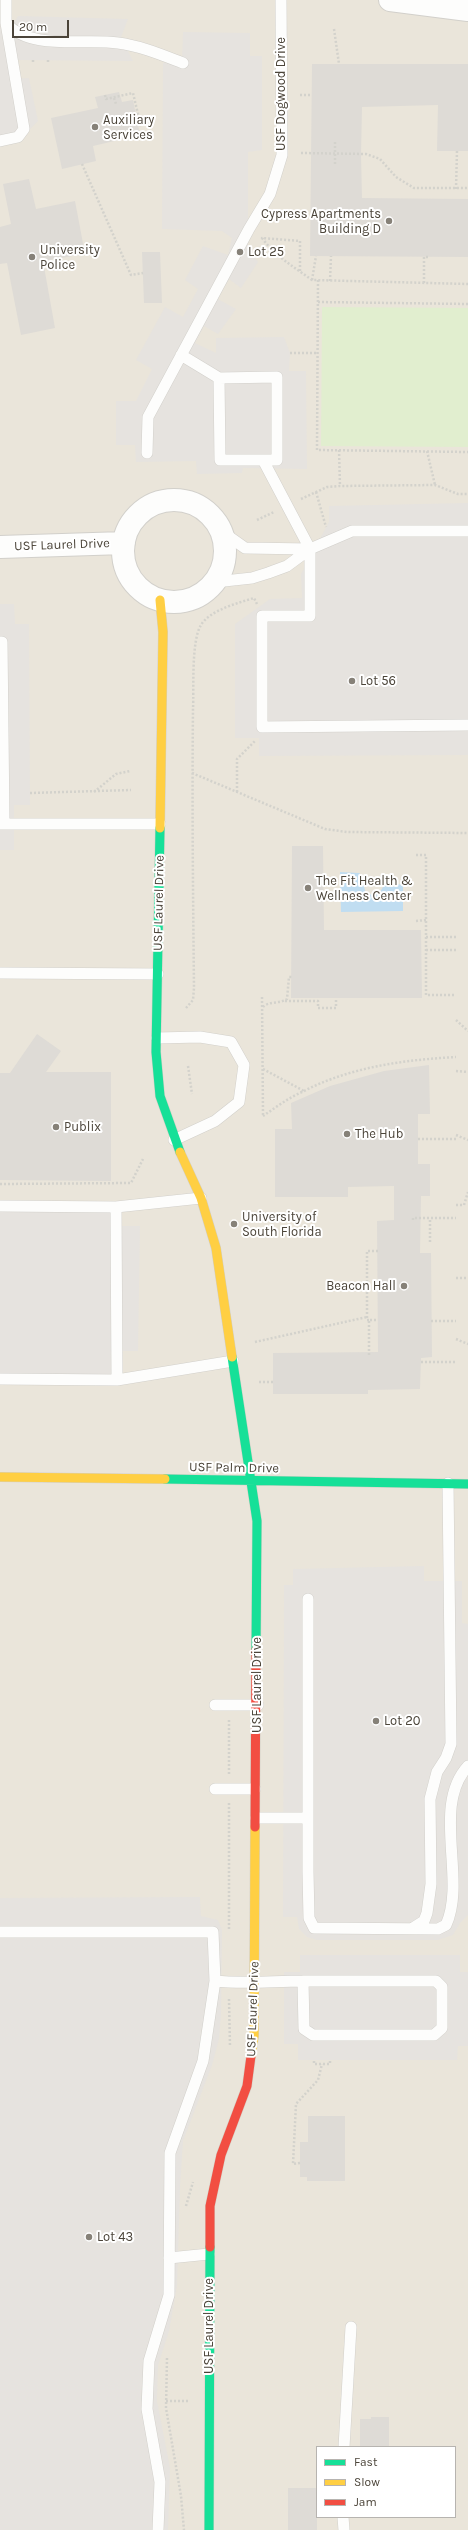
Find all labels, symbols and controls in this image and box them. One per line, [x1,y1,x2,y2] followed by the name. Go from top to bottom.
[14,12,71,38] scale bar
[19,20,47,34] text: 20 m
[273,37,289,151] street label: USF Dogwood Drive
[103,112,154,143] place label: Auxiliary Services
[90,122,100,132] marker: Auxiliary Services
[261,206,381,237] place label: Cypress Apartments Building D
[384,216,394,226] marker: Cypress Apartments Building D
[40,242,100,273] place label: University Police
[248,244,284,260] place label: Lot 25
[235,247,245,257] marker: Lot 25
[27,252,37,262] marker: University Police
[14,536,110,554] street label: USF Laurel Drive
[360,673,396,689] place label: Lot 56
[347,676,357,686] marker: Lot 56
[150,855,168,951] street label: USF Laurel Drive
[316,873,413,904] place label: The Fit Health & Wellness Center
[303,883,313,893] marker: The Fit Health & Wellness Center
[64,1119,101,1135] place label: Publix
[51,1122,61,1132] marker: Publix
[355,1126,403,1142] place label: The Hub
[342,1129,352,1139] marker: The Hub
[242,1209,322,1240] place label: University of South Florida
[229,1219,239,1229] marker: University of South Florida
[326,1278,396,1294] place label: Beacon Hall
[399,1281,409,1291] marker: Beacon Hall
[189,1459,279,1477] street label: USF Palm Drive
[249,1637,265,1733] street label: USF Laurel Drive
[384,1713,420,1729] place label: Lot 20
[371,1716,381,1726] marker: Lot 20
[244,1961,262,2057] street label: USF Laurel Drive
[97,2229,133,2245] place label: Lot 43
[84,2232,94,2242] marker: Lot 43
[201,2278,217,2374] street label: USF Laurel Drive
[316,2446,456,2518] legend
[354,2455,377,2469] text: Fast
[354,2475,380,2489] text: Slow
[354,2495,377,2509] text: Jam

